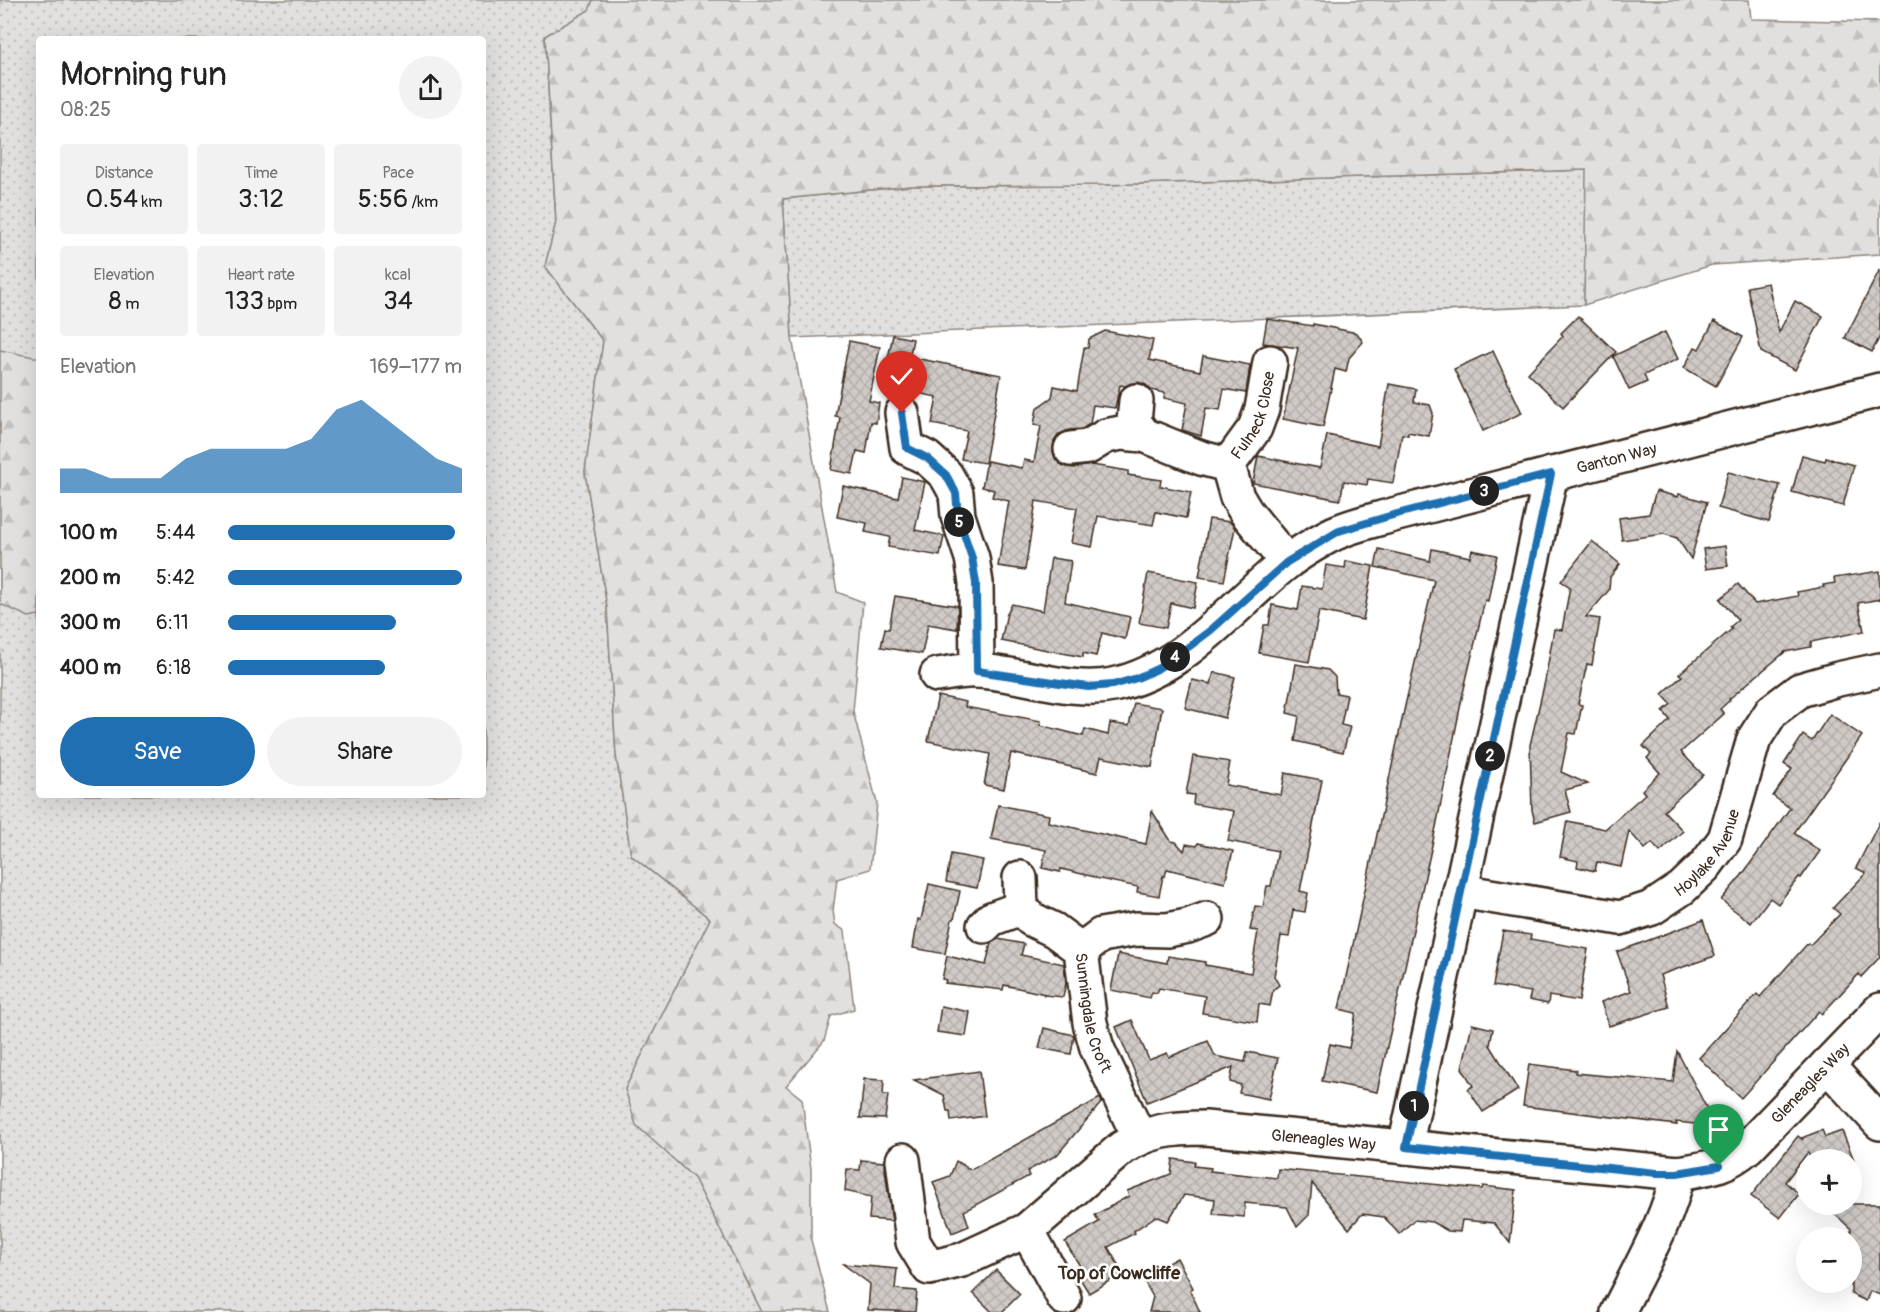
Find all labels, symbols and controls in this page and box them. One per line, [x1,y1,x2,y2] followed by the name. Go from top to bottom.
[60,54,227,95] text: Morning run
[399,56,462,119] button: share
[60,97,111,122] text: 08:25
[95,163,153,183] text: Distance
[244,163,278,183] text: Time
[382,163,414,183] text: Pace
[86,183,138,215] text: 0.54
[238,183,284,215] text: 3:12
[358,183,408,215] text: 5:56
[138,192,162,212] text: km
[408,192,438,212] text: /km
[94,265,154,285] text: Elevation
[227,265,295,285] text: Heart rate
[385,265,411,285] text: kcal
[109,285,122,317] text: 8
[225,285,264,317] text: 133
[383,285,413,317] text: 34
[122,294,139,314] text: m
[264,294,297,314] text: bpm
[876,351,927,413] pin
[60,354,136,379] text: Elevation
[369,354,462,379] text: 169–177 m
[885,360,918,393] icon: check
[1227,370,1279,463] street label: Fulneck Close
[1575,439,1659,478] street label: Ganton Way
[1469,476,1499,506] pin: 3
[1480,481,1488,501] text: 3
[944,507,974,537] pin: 5
[955,512,963,532] text: 5
[60,520,117,545] text: 100 m
[156,520,195,545] text: 5:44
[60,565,121,590] text: 200 m
[156,565,195,590] text: 5:42
[60,610,121,635] text: 300 m
[156,610,189,635] text: 6:11
[1160,642,1190,672] pin: 4
[1170,647,1180,667] text: 4
[60,655,121,680] text: 400 m
[156,655,191,680] text: 6:18
[60,717,255,786] button: Save
[267,717,462,786] button: Share
[1475,741,1505,771] pin: 2
[1486,746,1494,766] text: 2
[1670,807,1744,902] street label: Hoylake Avenue
[1070,952,1116,1077] street label: Sunningdale Croft
[1767,1039,1854,1128] street label: Gleneagles Way
[1399,1091,1429,1121] pin: 1
[1411,1096,1417,1116] text: 1
[1693,1104,1744,1166] pin
[1702,1113,1735,1146] icon: arrive
[1270,1125,1377,1155] street label: Gleneagles Way
[1796,1149,1862,1293] map controls
[1796,1149,1862,1215] button: +
[1796,1227,1862,1293] button: −
[1057,1262,1181,1285] district label: Top of Cowcliffe

